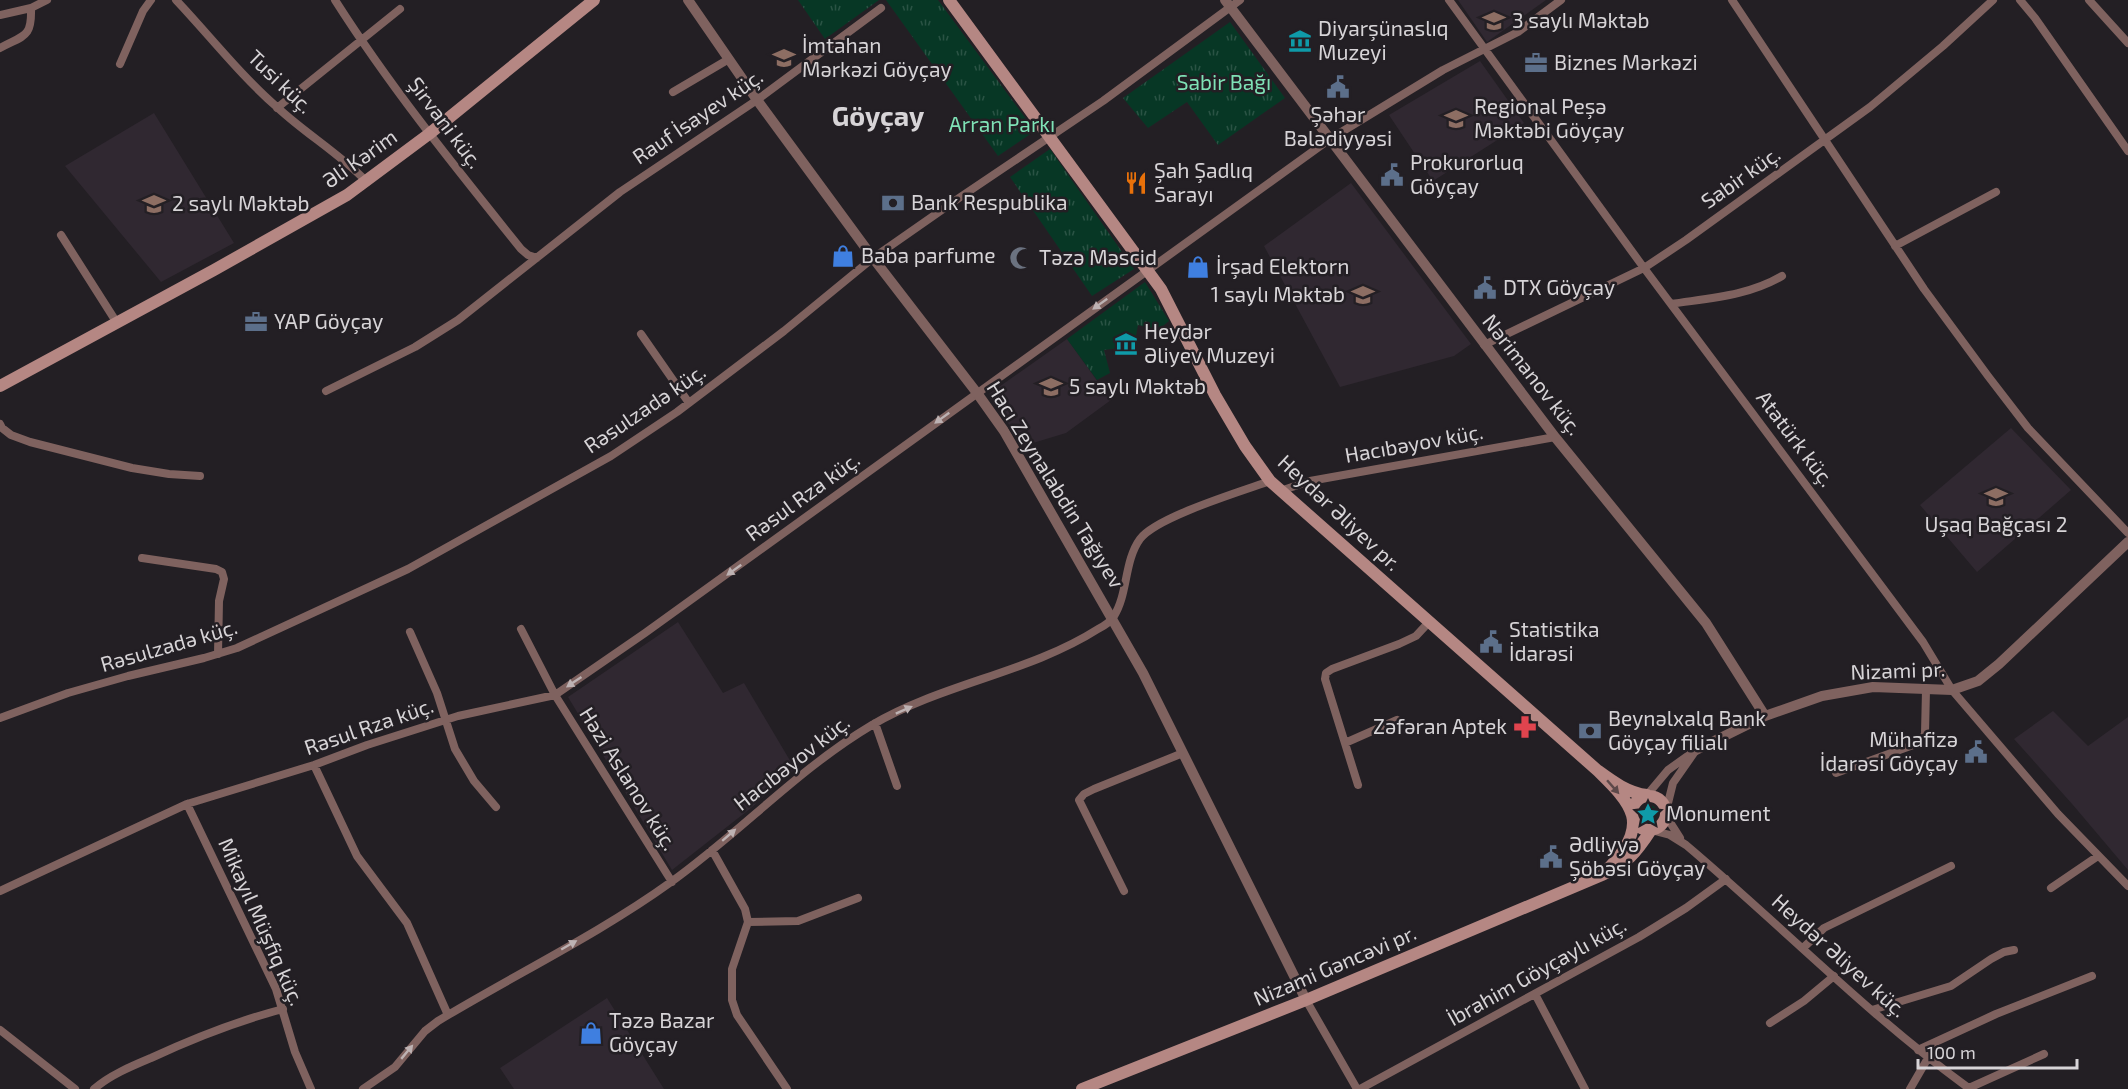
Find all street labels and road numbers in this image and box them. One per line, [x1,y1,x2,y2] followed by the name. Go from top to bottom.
[242,44,319,119] street label: Tusi küç.
[627,63,768,170] street label: Rauf İsayev küç.
[402,72,489,174] street label: Şirvani küç.
[317,123,401,192] street label: Əli Kərim
[1696,140,1786,215] street label: Sabir küç.
[1477,309,1588,441] street label: Nərimanov küç.
[579,358,711,459] street label: Rəsulzadə küç.
[982,376,1130,592] street label: Hacı Zeynalabdin Tağıyev
[1750,385,1840,492] street label: Atatürk küç.
[1343,418,1485,469] street label: Hacıbəyov küç.
[740,446,865,547] street label: Rəsul Rza küç.
[1273,449,1407,575] street label: Heydər Əliyev pr.
[97,613,240,678] street label: Rəsulzadə küç.
[1850,655,1946,684] street label: Nizami pr.
[301,692,437,761] street label: Rəsul Rza küç.
[574,702,683,855] street label: Həzi Aslanov küç.
[728,709,855,816] street label: Hacıbəyov küç.
[212,834,311,1010] street label: Mikayıl Müşfiq küç.
[1766,888,1912,1023] street label: Heydər Əliyev küç.
[1442,911,1631,1032] street label: İbrahim Göyçaylı küç.
[1249,919,1419,1010] street label: Nizami Gəncəvi pr.

